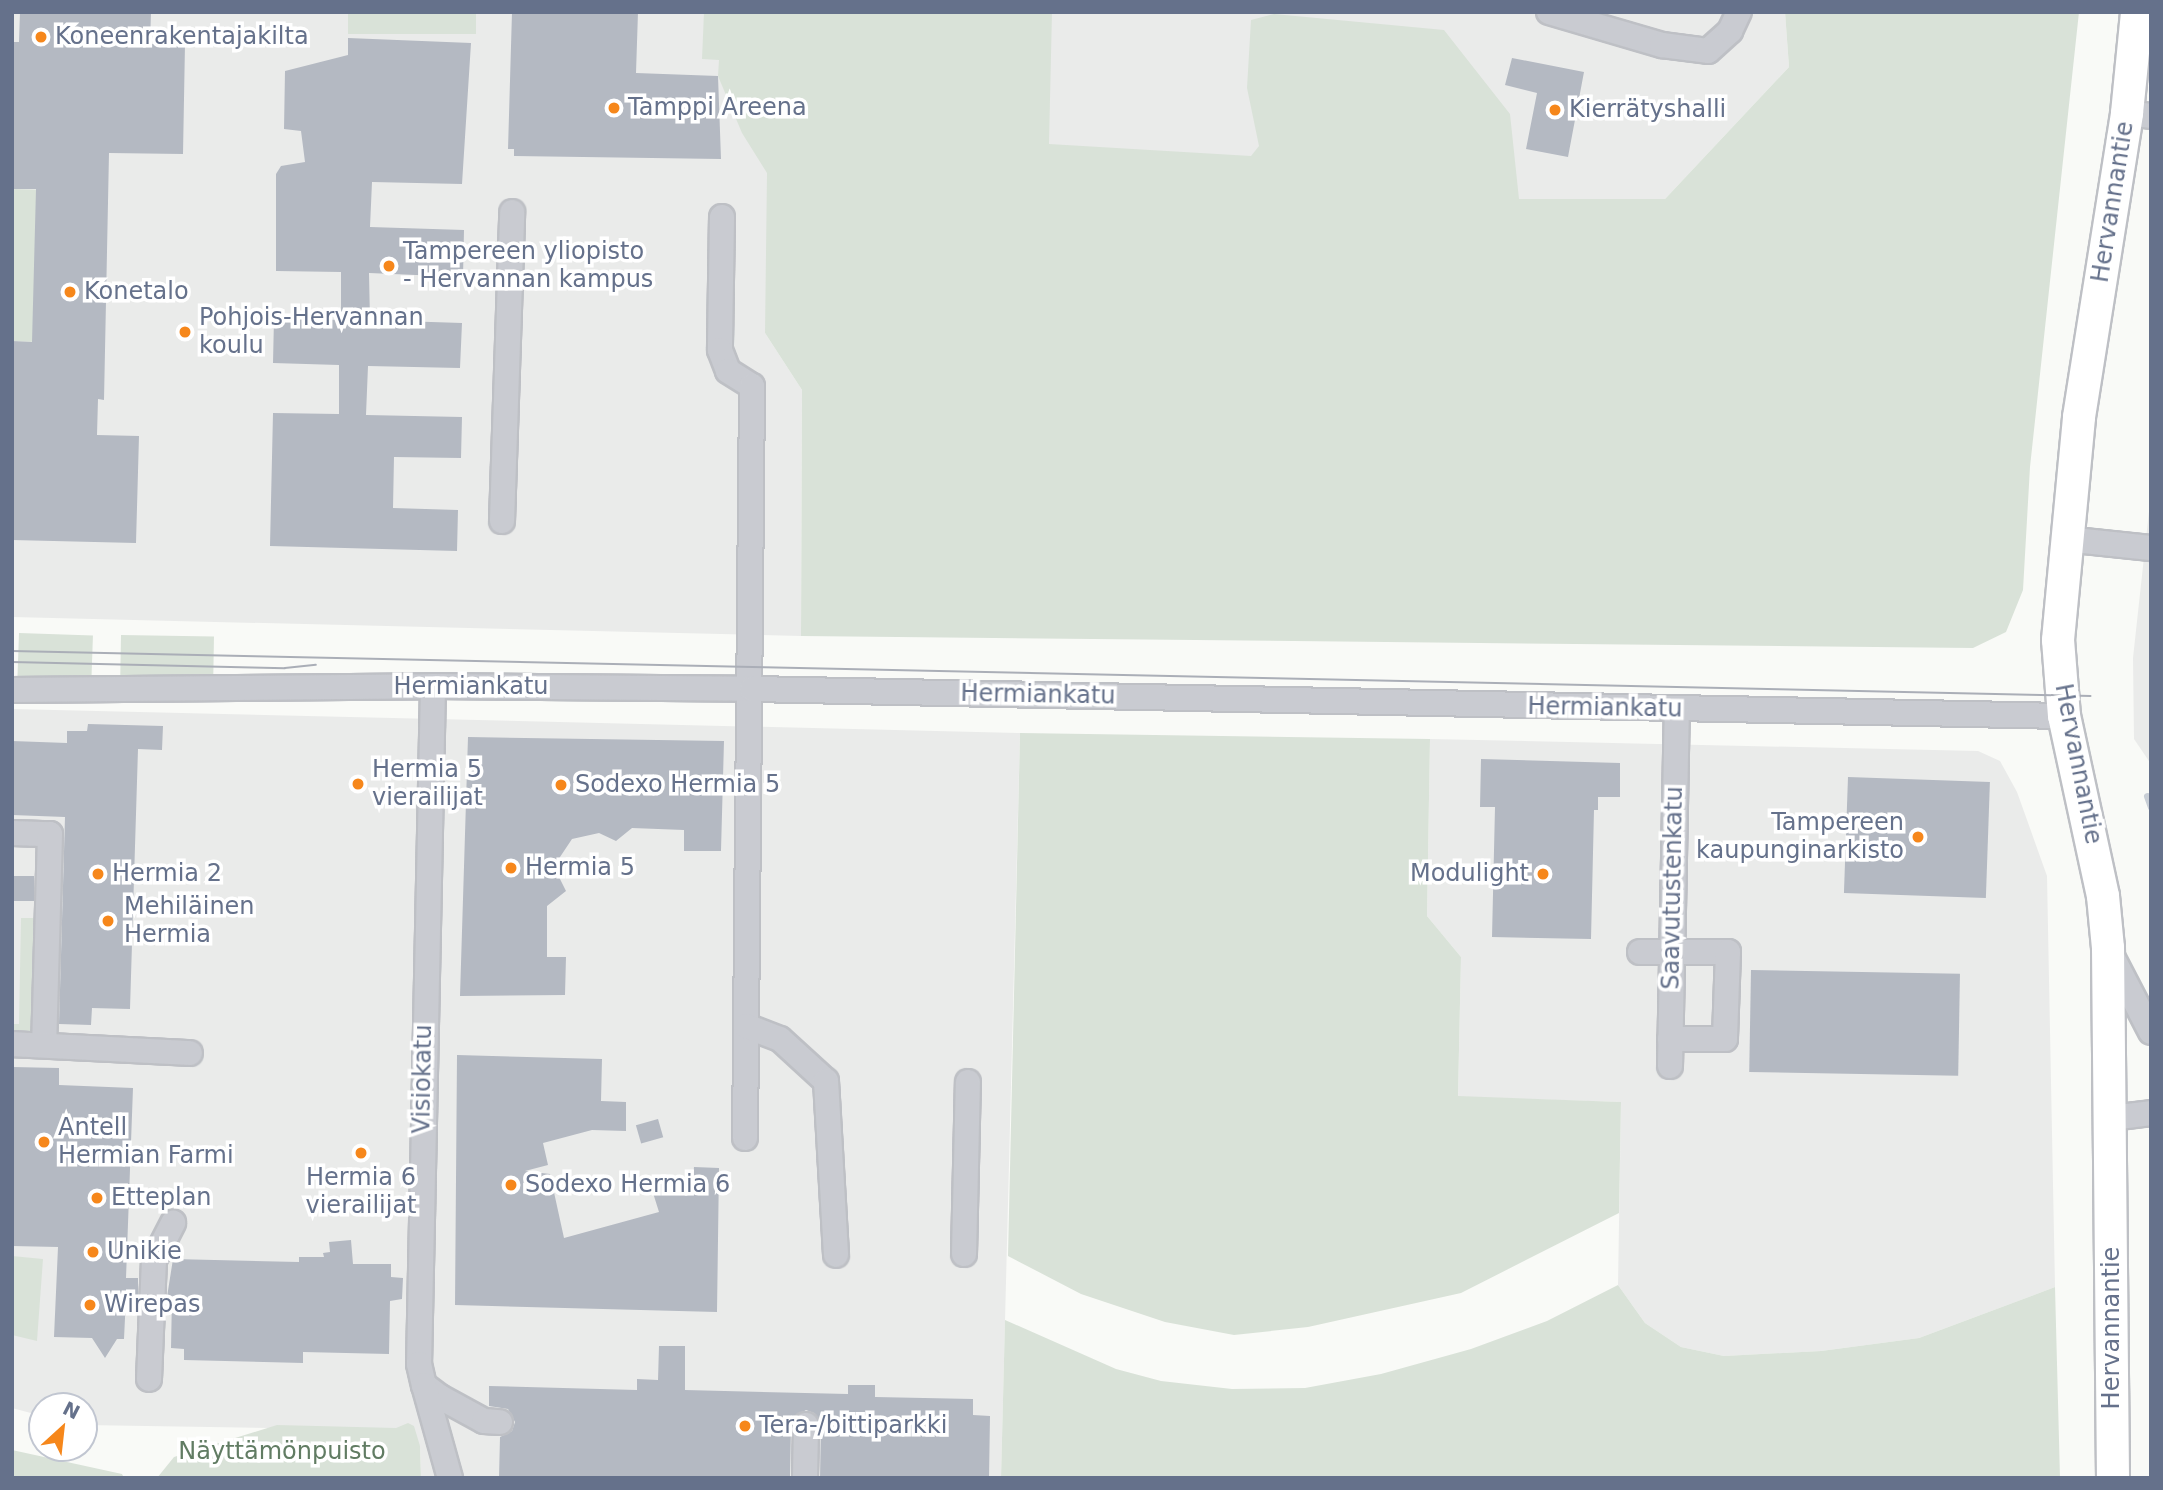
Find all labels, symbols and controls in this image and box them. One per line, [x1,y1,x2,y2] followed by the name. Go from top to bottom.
[55,23,309,51] place label: Koneenrakentajakilta
[33,29,49,45] marker: Koneenrakentajakilta
[628,94,807,122] place label: Tamppi Areena
[1569,96,1726,124] place label: Kierrätyshalli
[606,100,622,116] marker: Tamppi Areena
[1547,102,1563,118] marker: Kierrätyshalli
[2086,119,2140,285] street label: Hervannantie
[403,238,653,294] place label: Tampereen yliopisto - Hervannan kampus
[381,258,397,274] marker: Tampereen yliopisto - Hervannan kampus
[84,278,189,306] place label: Konetalo
[62,284,78,300] marker: Konetalo
[199,304,424,360] place label: Pohjois-Hervannan koulu
[177,324,193,340] marker: Pohjois-Hervannan koulu
[393,673,549,701] street label: Hermiankatu
[960,679,1116,711] street label: Hermiankatu
[2048,681,2108,847] street label: Hervannantie
[1527,692,1683,724] street label: Hermiankatu
[372,756,483,812] place label: Hermia 5 vierailijat
[575,771,780,799] place label: Sodexo Hermia 5
[350,776,366,792] marker: Hermia 5 vierailijat
[553,777,569,793] marker: Sodexo Hermia 5
[1657,786,1689,990] street label: Saavutustenkatu
[1696,809,1904,865] place label: Tampereen kaupunginarkisto
[1910,829,1926,845] marker: Tampereen kaupunginarkisto
[525,854,635,882] place label: Hermia 5
[112,860,222,888] place label: Hermia 2
[503,860,519,876] marker: Hermia 5
[1410,860,1529,888] place label: Modulight
[90,866,106,882] marker: Hermia 2
[1535,866,1551,882] marker: Modulight
[124,893,255,949] place label: Mehiläinen Hermia
[98,911,118,931] marker: Mehiläinen Hermia
[408,1024,438,1134] street label: Visiokatu
[58,1114,234,1170] place label: Antell Hermian Farmi
[36,1134,52,1150] marker: Antell Hermian Farmi
[353,1145,369,1161] marker: Hermia 6 vierailijat
[306,1164,416,1220] place label: Hermia 6 vierailijat
[525,1171,730,1199] place label: Sodexo Hermia 6
[503,1177,519,1193] marker: Sodexo Hermia 6
[111,1184,212,1212] place label: Etteplan
[89,1190,105,1206] marker: Etteplan
[107,1238,182,1266] place label: Unikie
[85,1244,101,1260] marker: Unikie
[2098,1247,2126,1409] street label: Hervannantie
[104,1291,200,1319] place label: Wirepas
[82,1297,98,1313] marker: Wirepas
[28,1392,98,1462] north arrow
[60,1397,84,1423] text: N
[759,1412,947,1440] place label: Tera-/bittiparkki
[737,1418,753,1434] marker: Tera-/bittiparkki
[178,1438,386,1466] park label: Näyttämönpuisto

